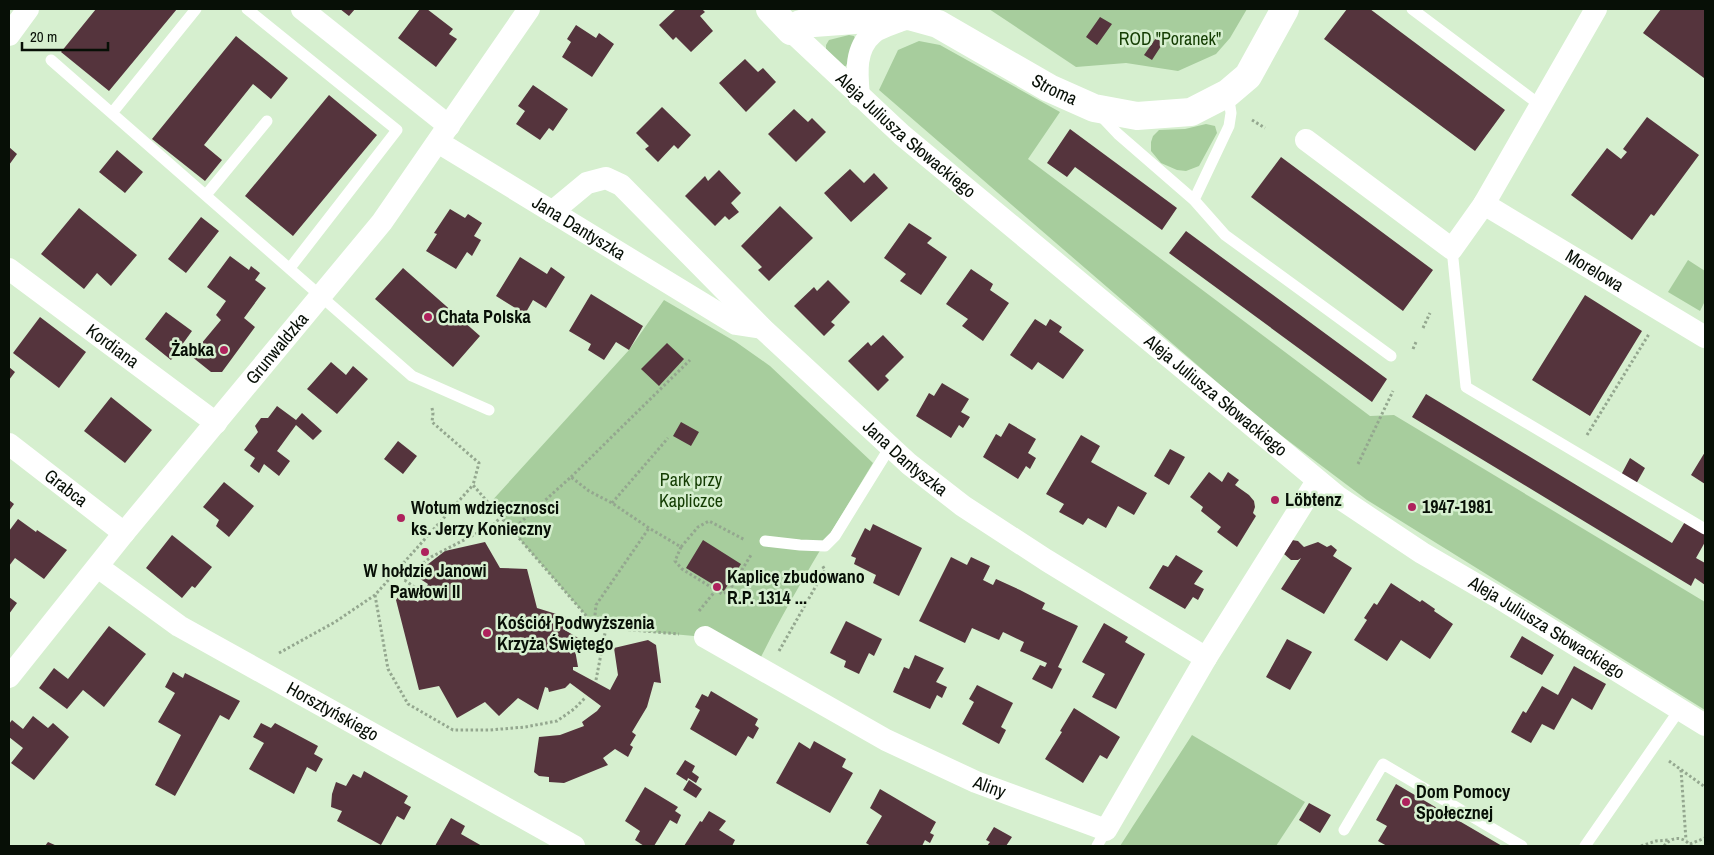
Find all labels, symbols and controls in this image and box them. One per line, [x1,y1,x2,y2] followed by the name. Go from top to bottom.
[22,20,109,52] scale bar
[30,26,57,47] text: 20 m
[1119,26,1221,51] park label: ROD "Poranek"
[830,66,981,203] street label: Aleja Juliusza Słowackiego
[1027,68,1081,111] street label: Stroma
[528,190,630,266] street label: Jana Dantyszka
[1561,243,1629,297] street label: Morelowa
[438,304,531,329] place label: Chata Polska
[240,307,314,389] street label: Grunwaldzka
[422,311,434,323] marker: Chata Polska
[81,318,144,374] street label: Kordiana
[1138,328,1293,462] street label: Aleja Juliusza Słowackiego
[171,337,215,362] place label: Żabka
[218,344,230,356] marker: Żabka
[857,414,953,502] street label: Jana Dantyszka
[39,463,93,512] street label: Grabca
[659,467,723,513] park label: Park przy Kapliczce
[1285,487,1342,512] place label: Löbtenz
[1269,494,1281,506] marker: Löbtenz
[1422,494,1493,519] place label: 1947-1981
[411,495,559,541] place label: Wotum wdzięcznosci ks. Jerzy Konieczny
[1406,501,1418,513] marker: 1947-1981
[395,512,407,524] marker: Wotum wdzięcznosci ks. Jerzy Konieczny
[419,546,431,558] marker: W hołdzie Janowi Pawłowi II
[363,558,487,604] place label: W hołdzie Janowi Pawłowi II
[727,564,865,610] place label: Kaplicę zbudowano R.P. 1314 ...
[1463,569,1630,685] street label: Aleja Juliusza Słowackiego
[711,581,723,593] marker: Kaplicę zbudowano R.P. 1314 ...
[497,610,655,656] place label: Kościół Podwyższenia Krzyża Świętego
[481,627,493,639] marker: Kościół Podwyższenia Krzyża Świętego
[282,675,383,747] street label: Horsztyńskiego
[969,769,1010,804] street label: Aliny
[1416,779,1511,825] place label: Dom Pomocy Społecznej
[1400,796,1412,808] marker: Dom Pomocy Społecznej

